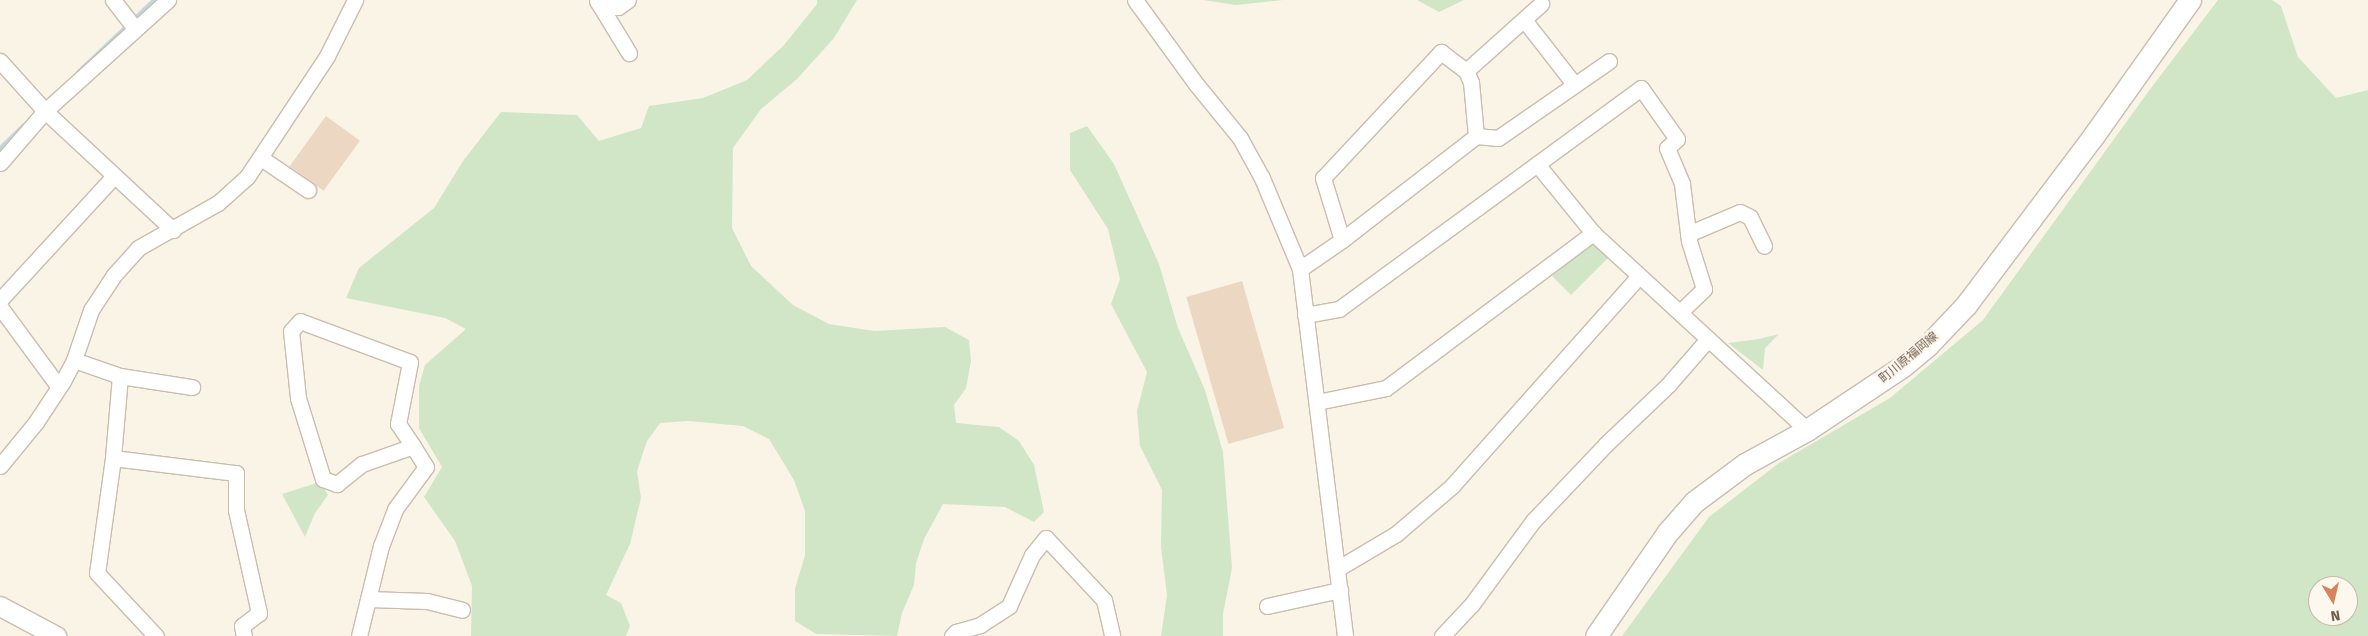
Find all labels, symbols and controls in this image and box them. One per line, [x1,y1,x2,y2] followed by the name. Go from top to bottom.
[1877,329,1941,387] street label: 町川原福岡線
[2308,576,2358,626] north arrow
[2329,606,2341,624] text: N

